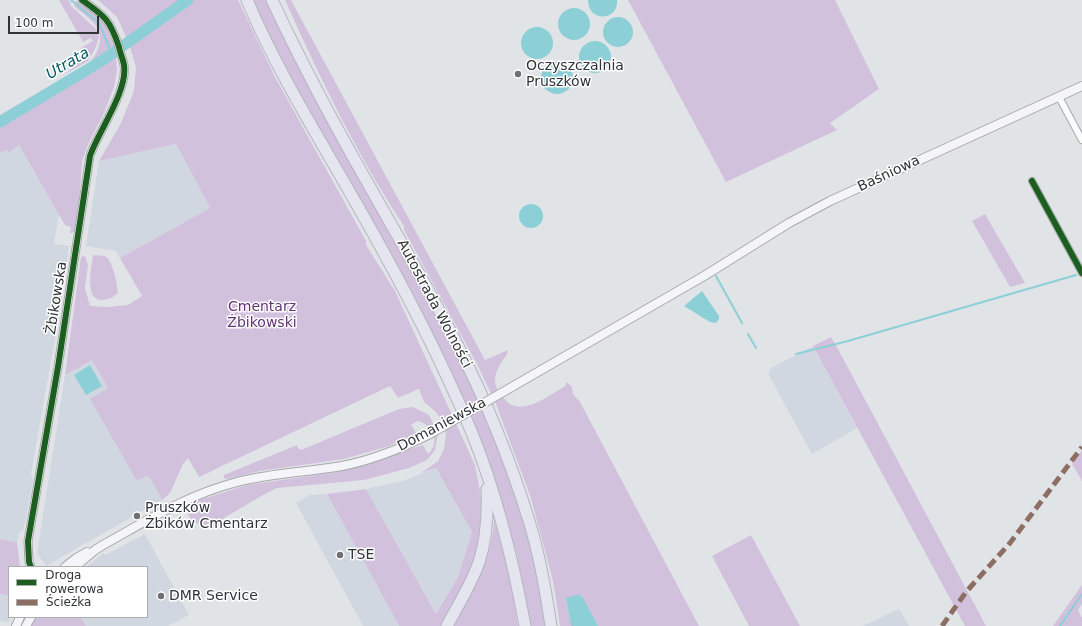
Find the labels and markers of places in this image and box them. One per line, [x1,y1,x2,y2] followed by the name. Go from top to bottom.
[526,58,624,90] place label: Oczyszczalnia Pruszków
[513,69,523,79] marker: Oczyszczalnia Pruszków
[145,500,268,532] place label: Pruszków Żbików Cmentarz
[132,511,142,521] marker: Pruszków Żbików Cmentarz
[348,547,374,563] place label: TSE
[335,550,345,560] marker: TSE
[169,588,258,604] place label: DMR Service
[156,591,166,601] marker: DMR Service

